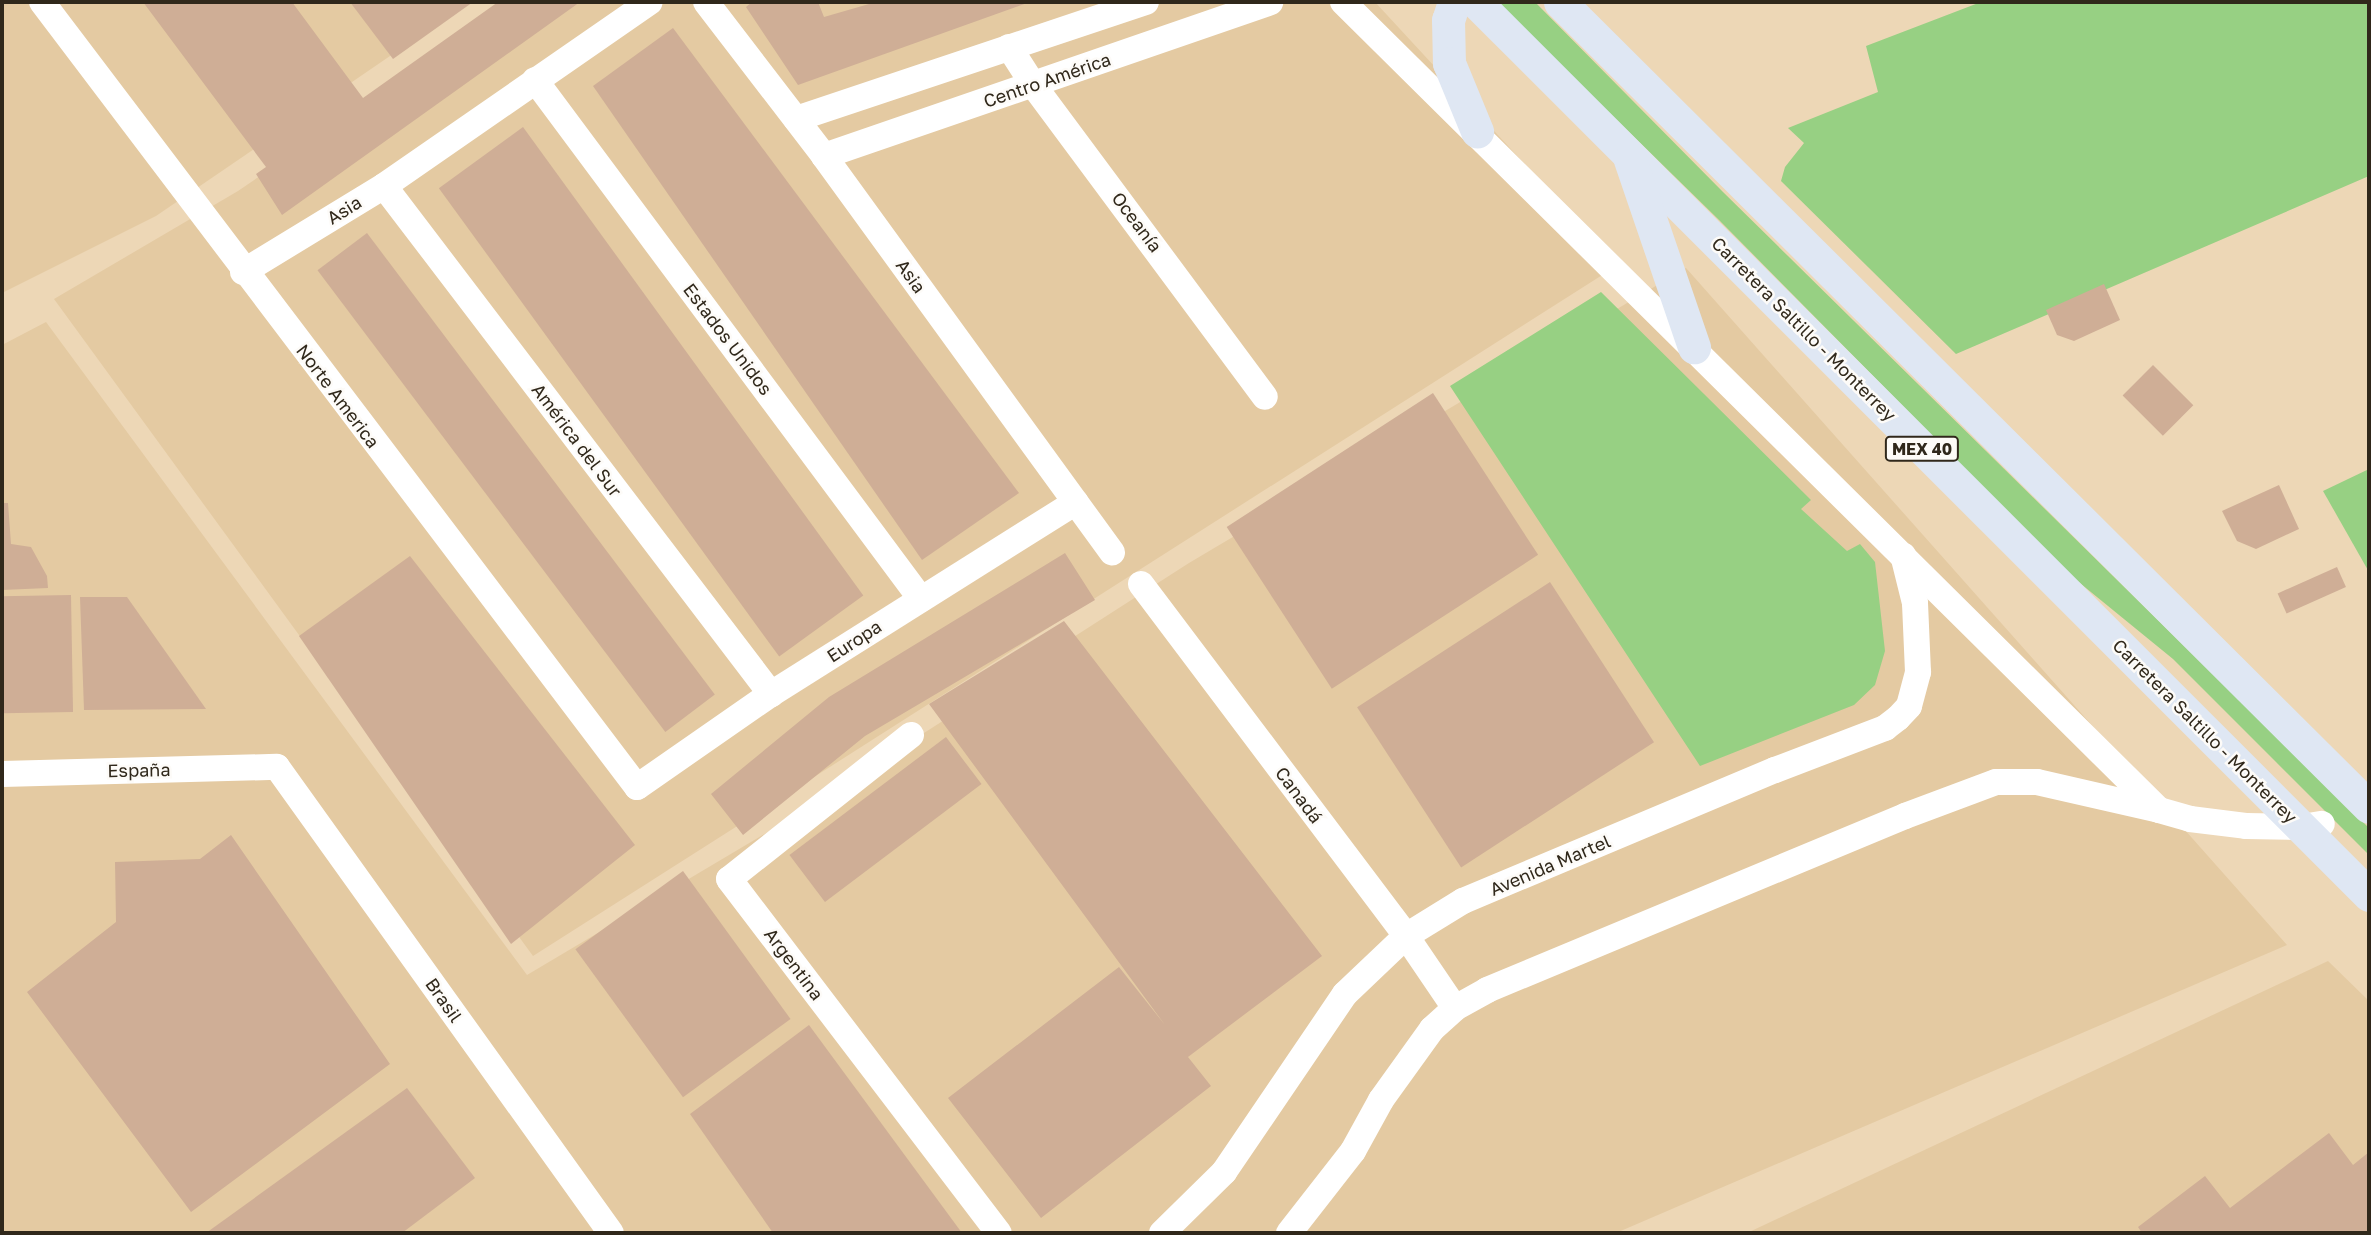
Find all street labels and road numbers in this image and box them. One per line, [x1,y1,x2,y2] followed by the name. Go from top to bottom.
[981,48,1113,112] street label: Centro América
[1107,188,1167,256] street label: Oceanía
[323,191,365,229] street label: Asia
[1707,232,1901,426] street label: Carretera Saltillo - Monterrey
[892,255,930,297] street label: Asia
[679,279,777,399] street label: Estados Unidos
[292,340,384,452] street label: Norte America
[527,379,627,501] street label: América del Sur
[1884,436,1960,462] road number: MEX 40
[823,615,885,667] street label: Europa
[2108,634,2302,828] street label: Carretera Saltillo - Monterrey
[107,759,171,781] street label: España
[1271,763,1327,827] street label: Canadá
[1486,830,1614,900] street label: Avenida Martel
[760,924,828,1004] street label: Argentina
[421,974,467,1026] street label: Brasil

